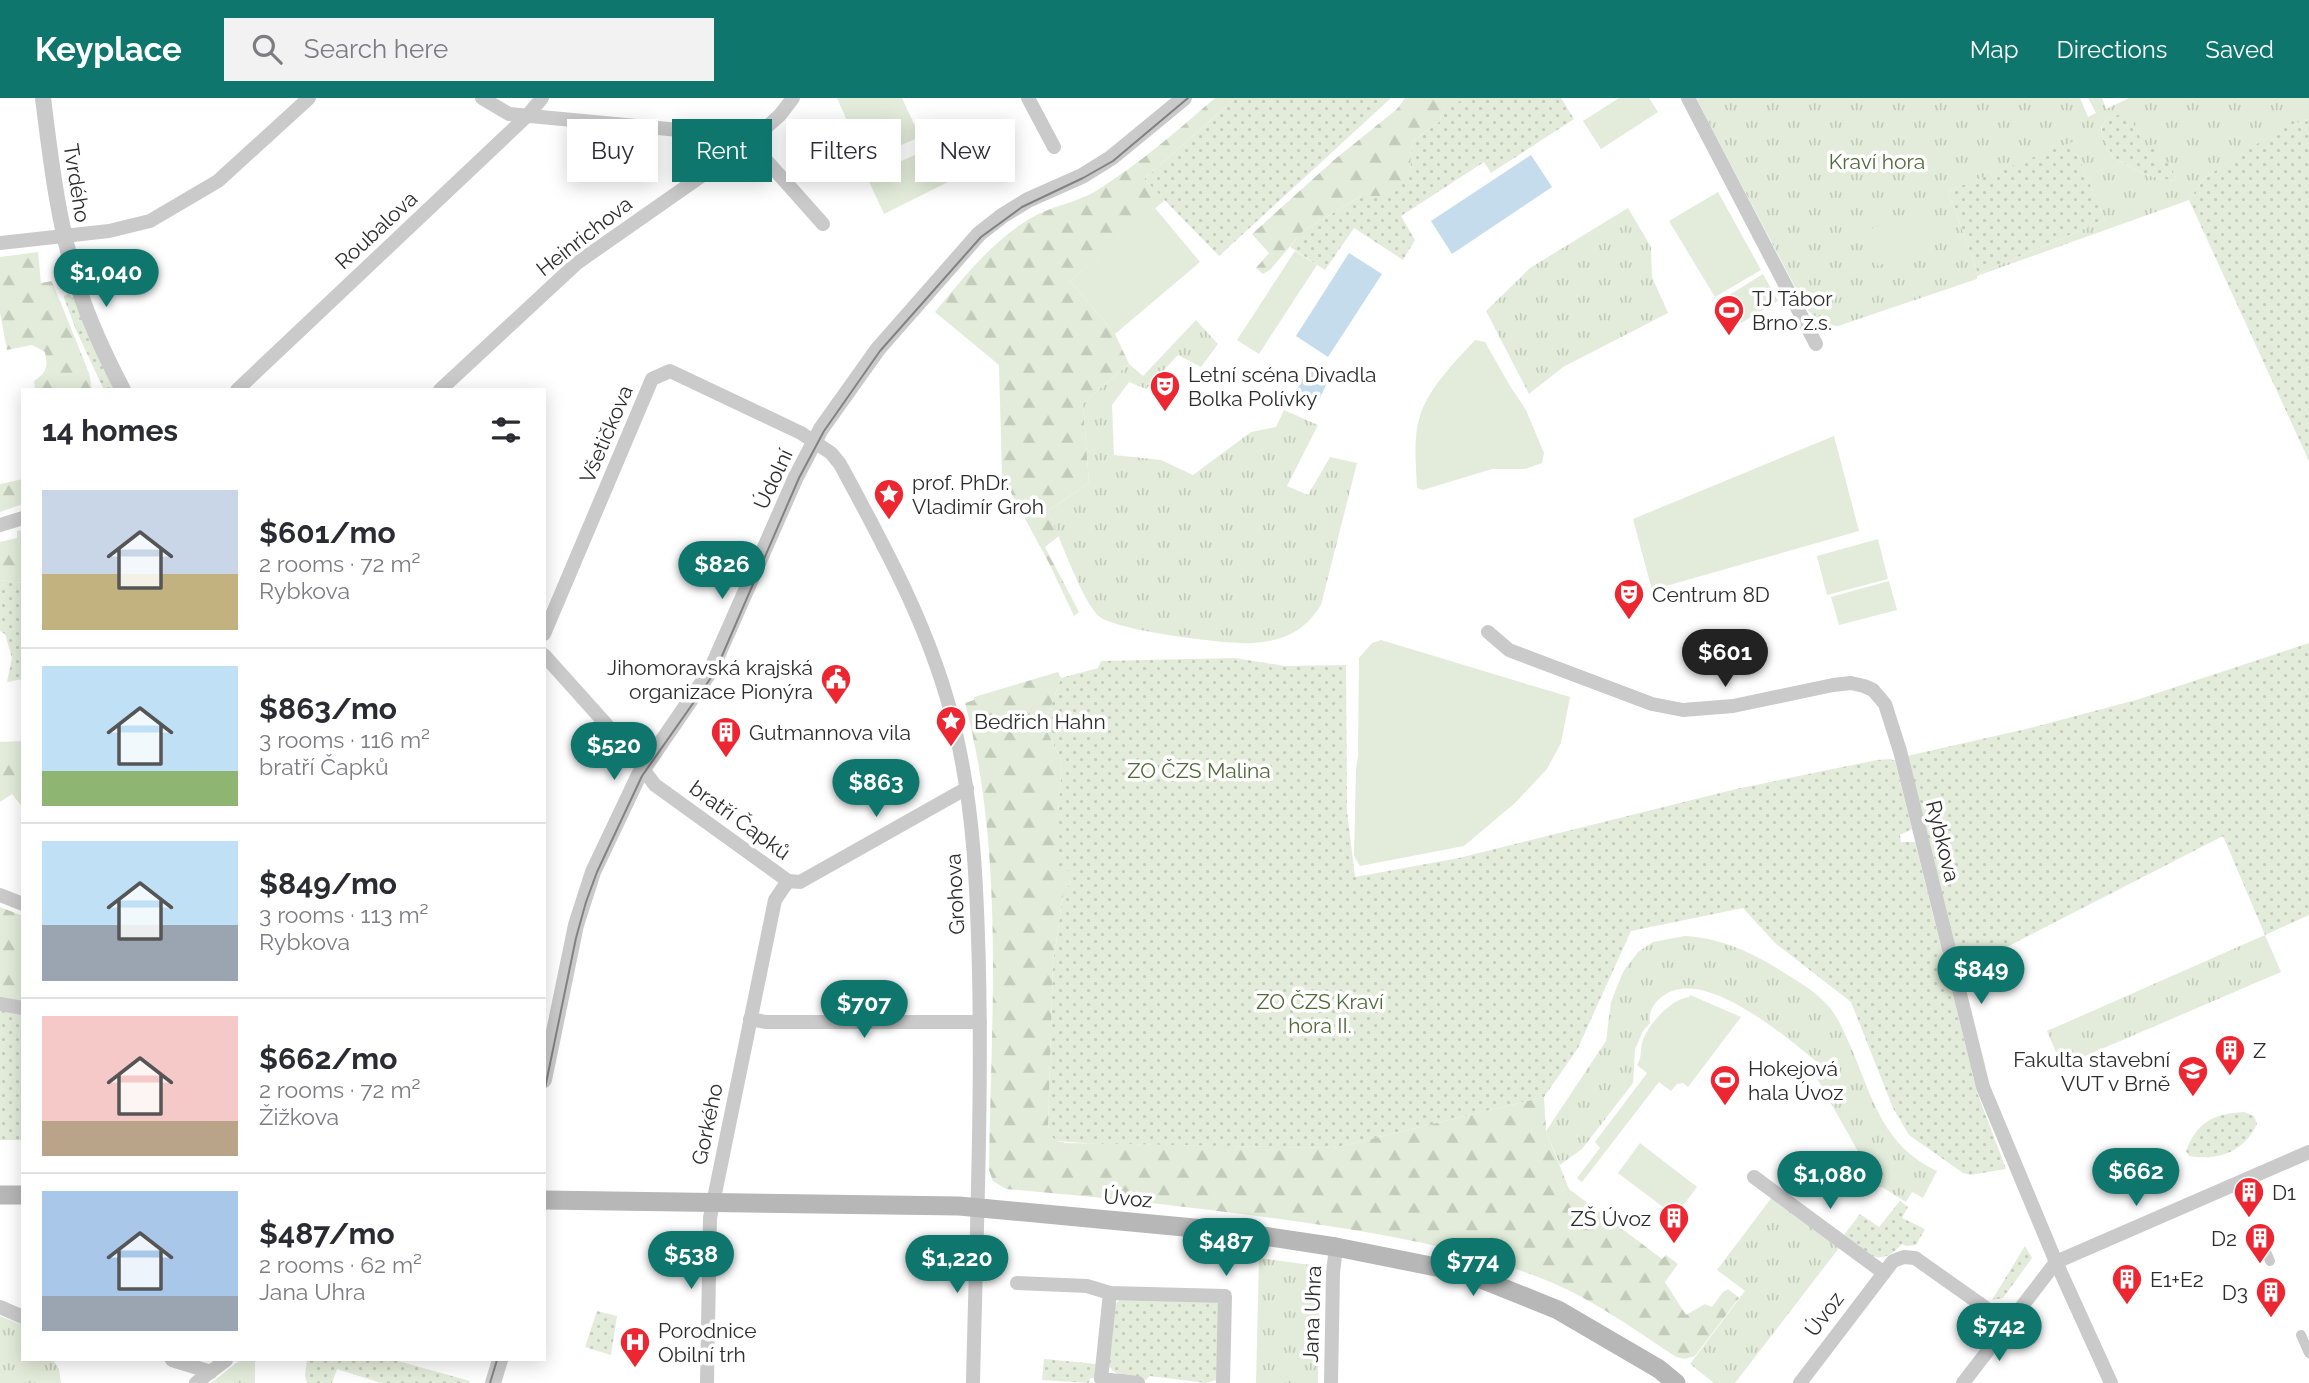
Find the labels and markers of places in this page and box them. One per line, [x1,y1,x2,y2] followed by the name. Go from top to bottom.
[49,250,163,309] pin: $1,040
[1752,286,1833,335] place label: TJ Tábor Brno z.s.
[1712,293,1746,337] sports icon: TJ Tábor Brno z.s.
[1188,362,1377,411] place label: Letní scéna Divadla Bolka Polívky
[1148,369,1182,413] theatre icon: Letní scéna Divadla Bolka Polívky
[912,470,1044,519] place label: prof. PhDr. Vladimír Groh
[872,477,906,521] place icon: prof. PhDr. Vladimír Groh
[681,542,763,601] pin: $826
[1612,577,1646,621] theatre icon: Centrum 8D
[1652,582,1770,607] place label: Centrum 8D
[1684,630,1766,689] pin: $601
[607,655,813,704] place label: Jihomoravská krajská organizace Pionýra
[819,662,853,706] public building icon: Jihomoravská krajská organizace Pionýra
[934,704,968,748] place icon: Bedřich Hahn
[974,709,1106,734] place label: Bedřich Hahn
[709,715,743,759] building icon: Gutmannova vila
[749,720,911,745] place label: Gutmannova vila
[573,722,655,782] pin: $520
[835,760,917,819] pin: $863
[1940,946,2022,1006] pin: $849
[823,981,905,1040] pin: $707
[2213,1033,2247,1077] building icon: Z
[2253,1038,2266,1063] place label: Z
[2013,1047,2170,1096] place label: Fakulta stavební VUT v Brně
[2176,1054,2210,1098] school or university icon: Fakulta stavební VUT v Brně
[1748,1056,1843,1105] place label: Hokejová hala Úvoz
[1708,1063,1742,1107] sports icon: Hokejová hala Úvoz
[2095,1148,2177,1208] pin: $662
[1773,1152,1887,1211] pin: $1,080
[2232,1175,2266,1219] building icon: D1
[2272,1180,2296,1205] place label: D1
[1657,1201,1691,1245] building icon: ZŠ Úvoz
[1570,1206,1651,1231] place label: ZŠ Úvoz
[1185,1218,1267,1278] pin: $487
[2243,1221,2277,1265] building icon: D2
[2211,1226,2237,1251] place label: D2
[650,1232,732,1291] pin: $538
[900,1236,1014,1295] pin: $1,220
[1432,1238,1514,1298] pin: $774
[2110,1262,2144,1306] building icon: E1+E2
[2150,1267,2204,1292] place label: E1+E2
[2254,1275,2288,1319] building icon: D3
[2222,1280,2248,1305] place label: D3
[1958,1304,2040,1363] pin: $742
[658,1318,757,1367] place label: Porodnice Obilní trh
[618,1325,652,1369] hospital icon: Porodnice Obilní trh

